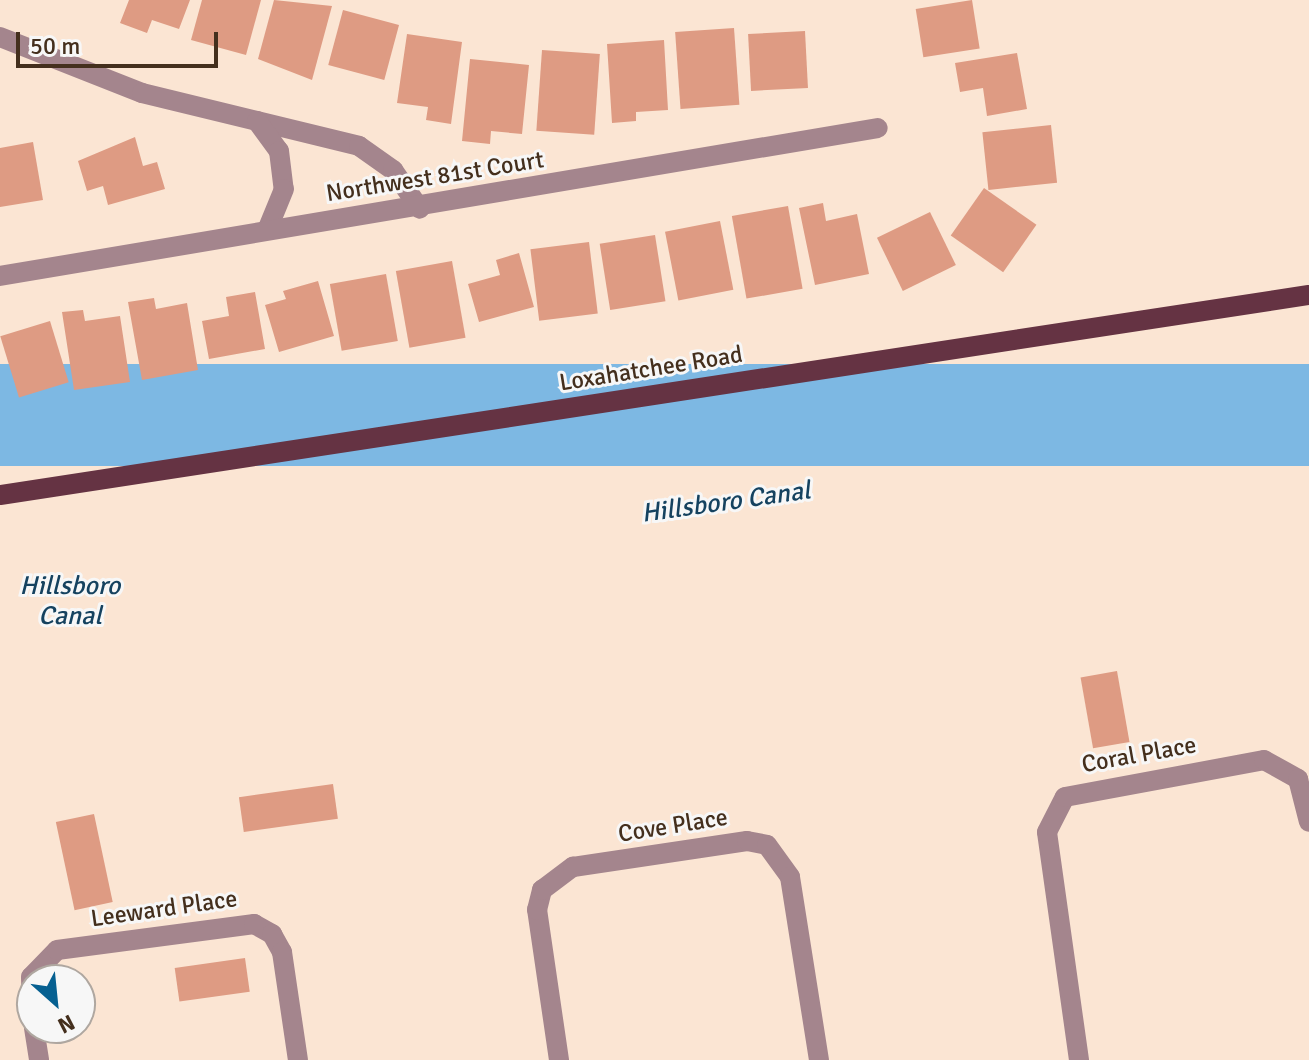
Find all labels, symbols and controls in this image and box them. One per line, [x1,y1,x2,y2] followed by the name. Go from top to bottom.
[20,16,222,66] scale bar
[30,31,80,61] text: 50 m
[324,146,546,208] street label: Northwest 81st Court
[557,340,745,398] street label: Loxahatchee Road
[640,476,812,530] water label: Hillsboro Canal
[20,571,120,632] water label: Hillsboro Canal
[1079,731,1199,779] street label: Coral Place
[616,803,730,849] street label: Cove Place
[89,884,239,934] street label: Leeward Place
[16,964,96,1044] north arrow
[53,1009,79,1040] text: N

